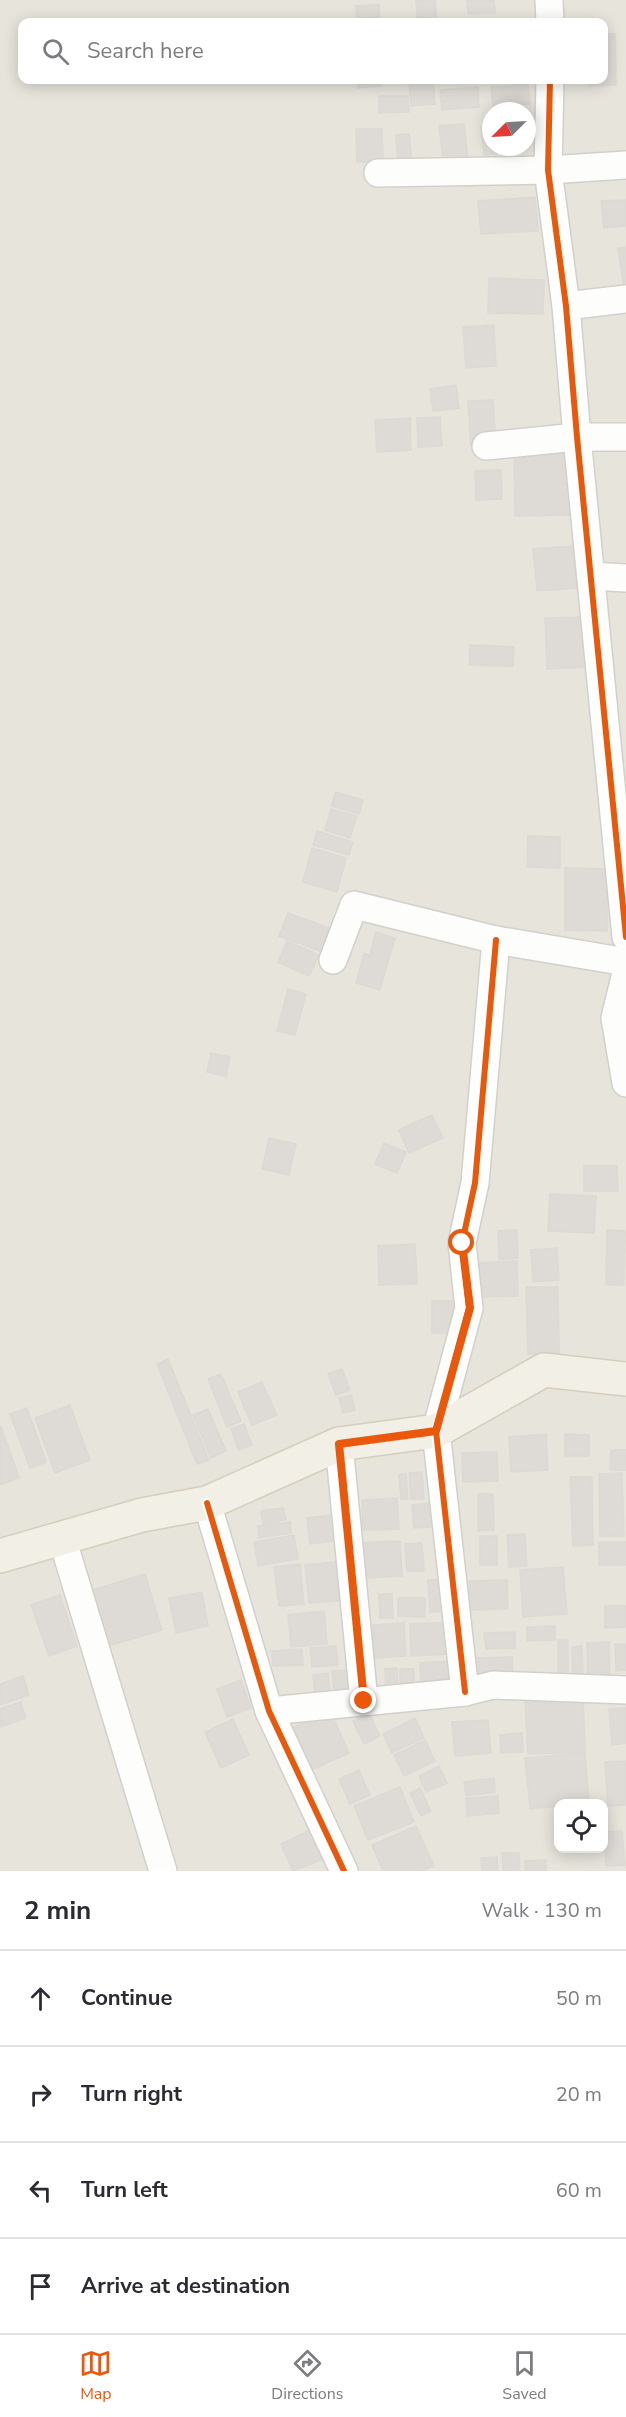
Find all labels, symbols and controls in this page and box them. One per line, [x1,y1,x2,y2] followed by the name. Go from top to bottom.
[18,18,608,84] search box
[39,35,72,68] icon: search
[87,36,204,66] text: Search here
[482,102,536,156] north arrow
[448,1229,474,1255] route start
[350,1687,376,1713] route end
[554,1799,608,1853] map controls
[554,1799,608,1853] button: locate
[24,1893,91,1928] text: 2 min
[482,1897,602,1924] text: Walk · 130 m
[24,1982,57,2015] icon: ahead
[81,1983,172,2013] text: Continue
[556,1985,602,2012] text: 50 m
[24,2078,57,2111] icon: right
[81,2079,182,2109] text: Turn right
[556,2081,602,2108] text: 20 m
[24,2174,57,2207] icon: left
[81,2175,168,2205] text: Turn left
[556,2177,602,2204] text: 60 m
[24,2270,57,2303] icon: arrive
[81,2271,290,2301] text: Arrive at destination
[79,2347,112,2405] tab: Map
[271,2347,343,2405] tab: Directions
[502,2347,547,2405] tab: Saved

